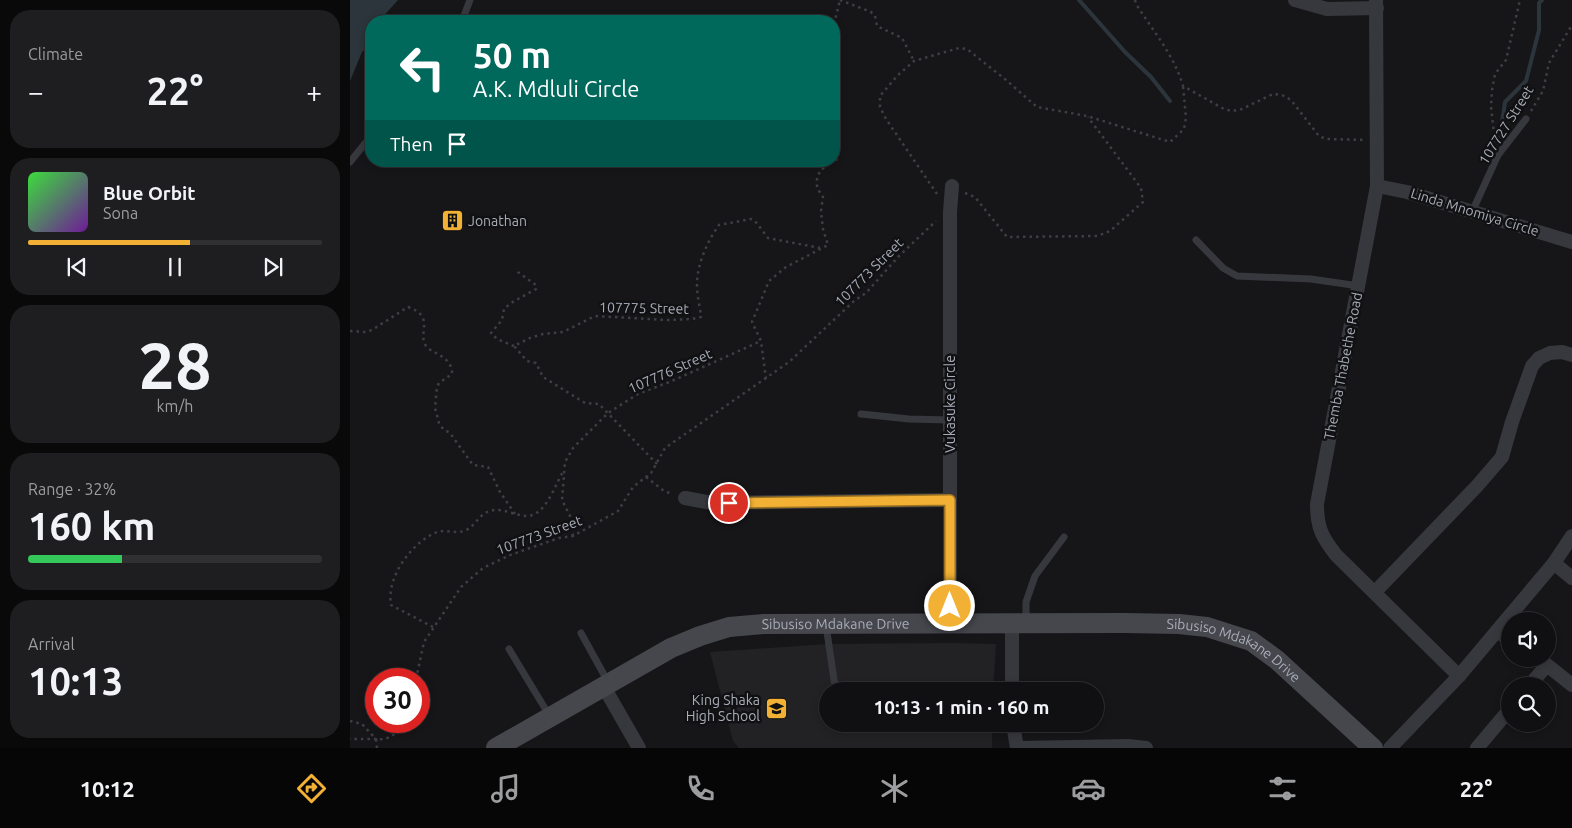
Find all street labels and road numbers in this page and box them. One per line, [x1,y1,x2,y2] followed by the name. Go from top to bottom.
[1475,82,1537,167] street label: 107727 Street
[1409,185,1541,239] street label: Linda Mnomiya Circle
[832,234,907,309] street label: 107773 Street
[1321,291,1365,441] street label: Themba Thabethe Road
[599,299,689,317] street label: 107775 Street
[626,345,715,397] street label: 107776 Street
[942,355,958,453] street label: Vukasuke Circle
[494,512,584,558] street label: 107773 Street
[762,616,910,632] street label: Sibusiso Mdakane Drive
[1166,616,1304,685] street label: Sibusiso Mdakane Drive

